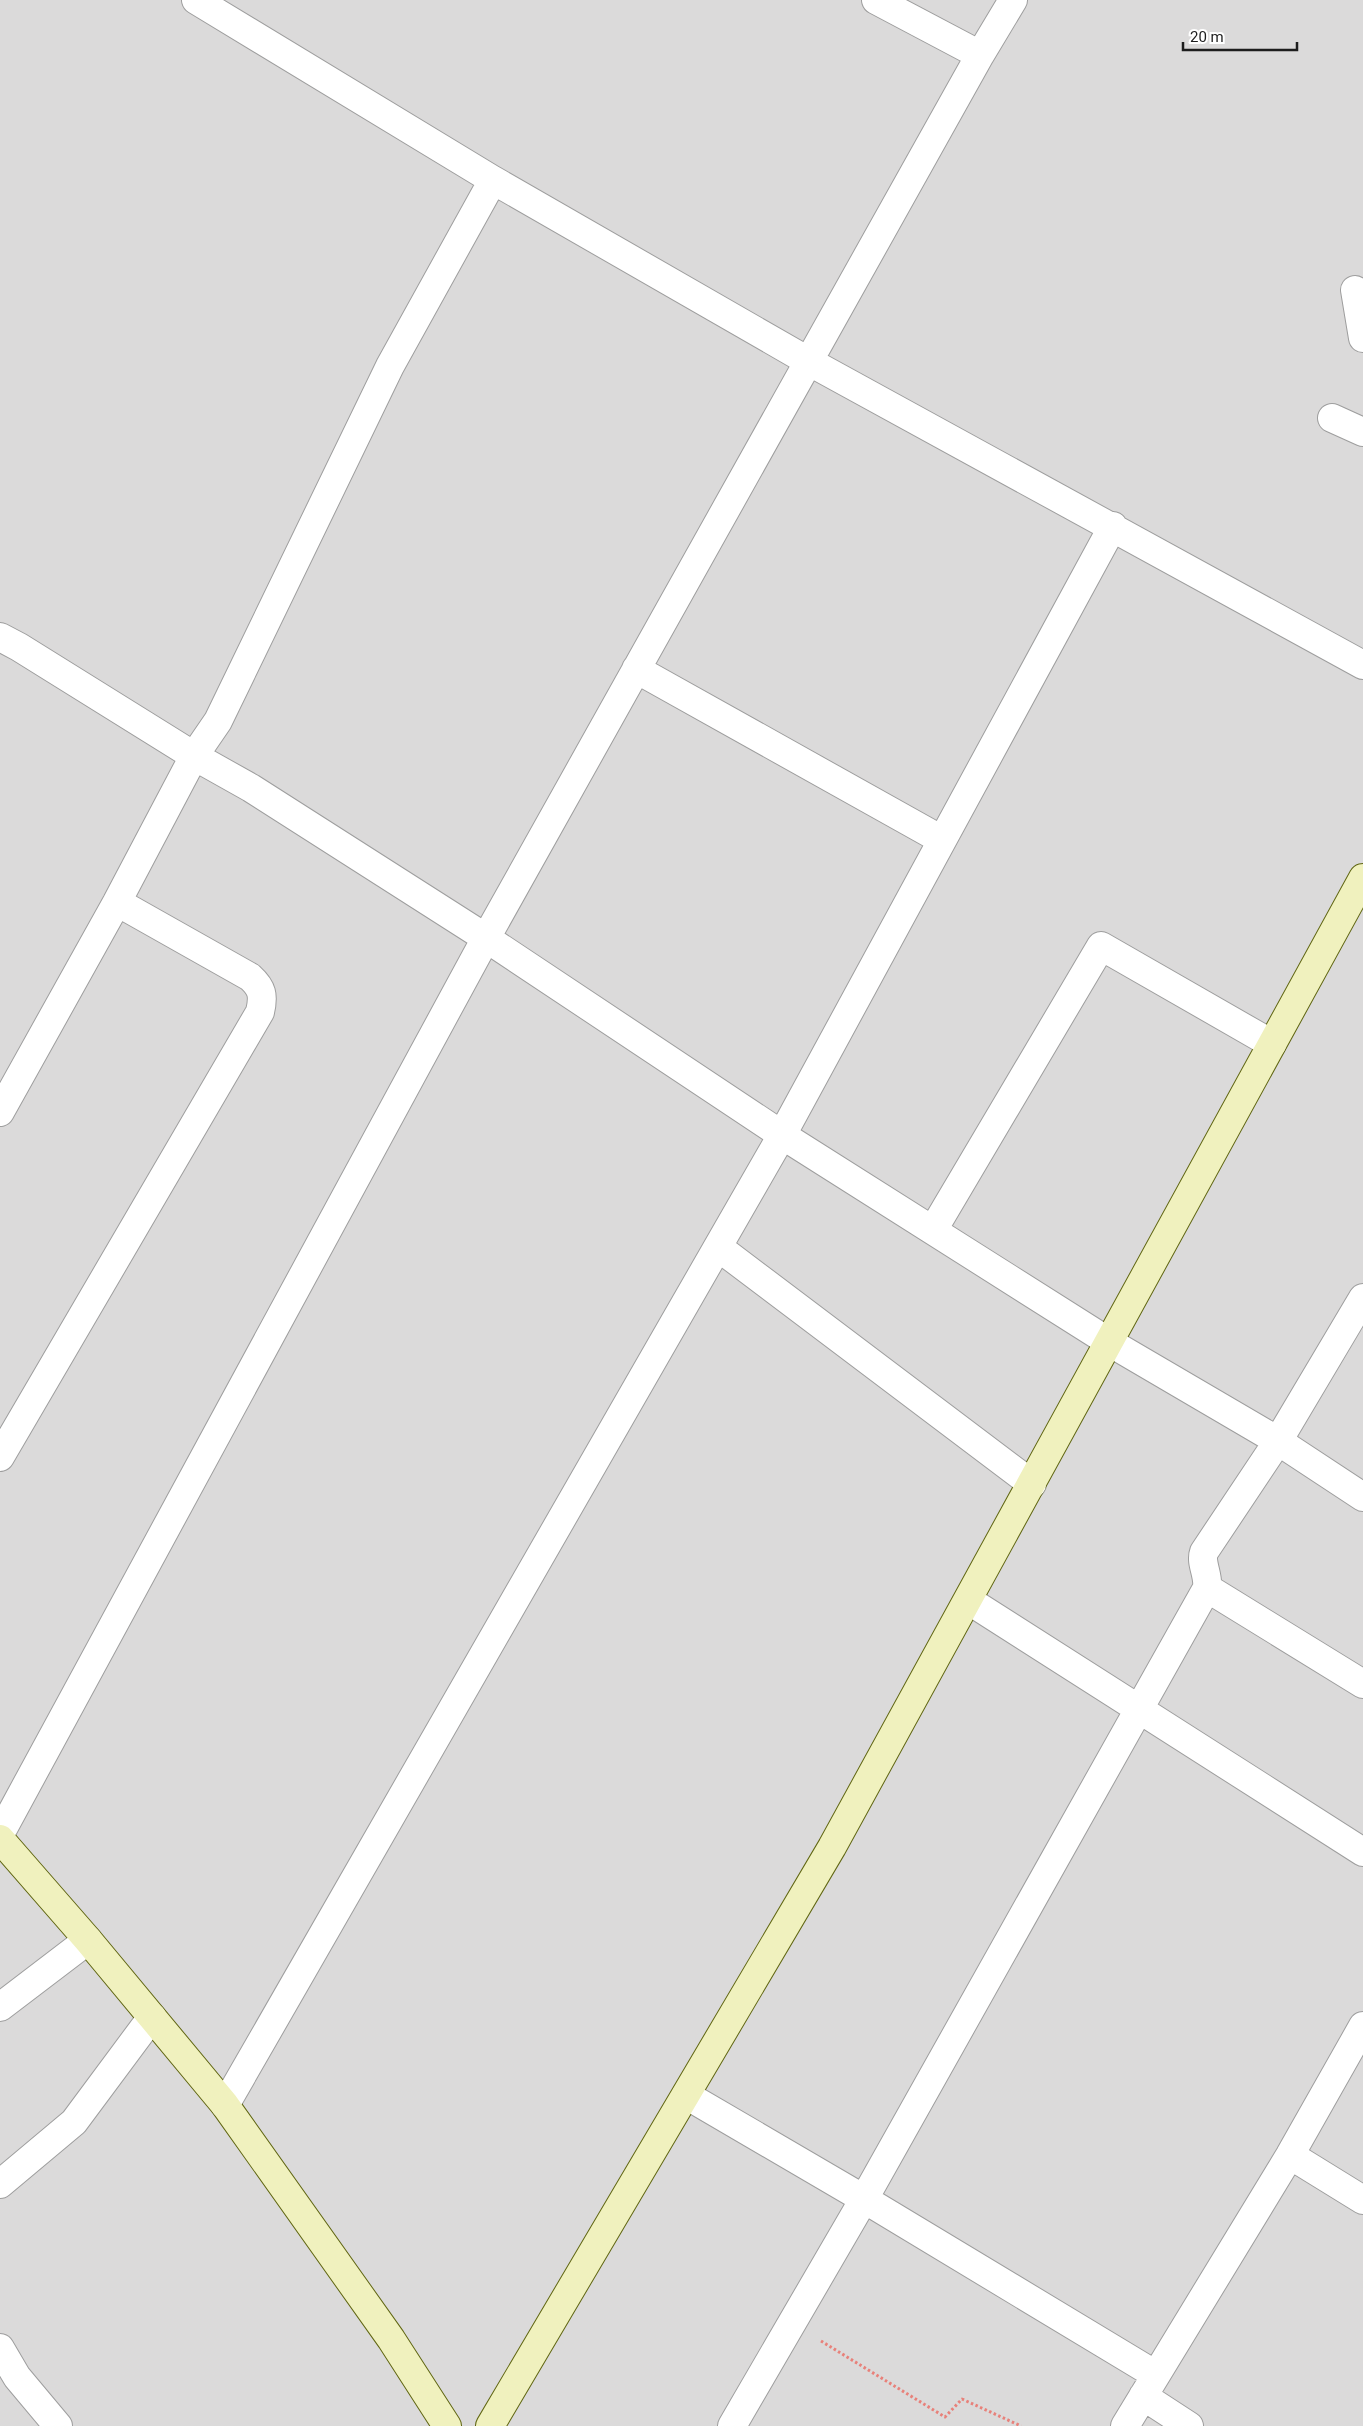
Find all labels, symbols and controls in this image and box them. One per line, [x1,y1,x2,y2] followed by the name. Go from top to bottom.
[1183,20,1297,52] scale bar
[1190,28,1224,46] text: 20 m

